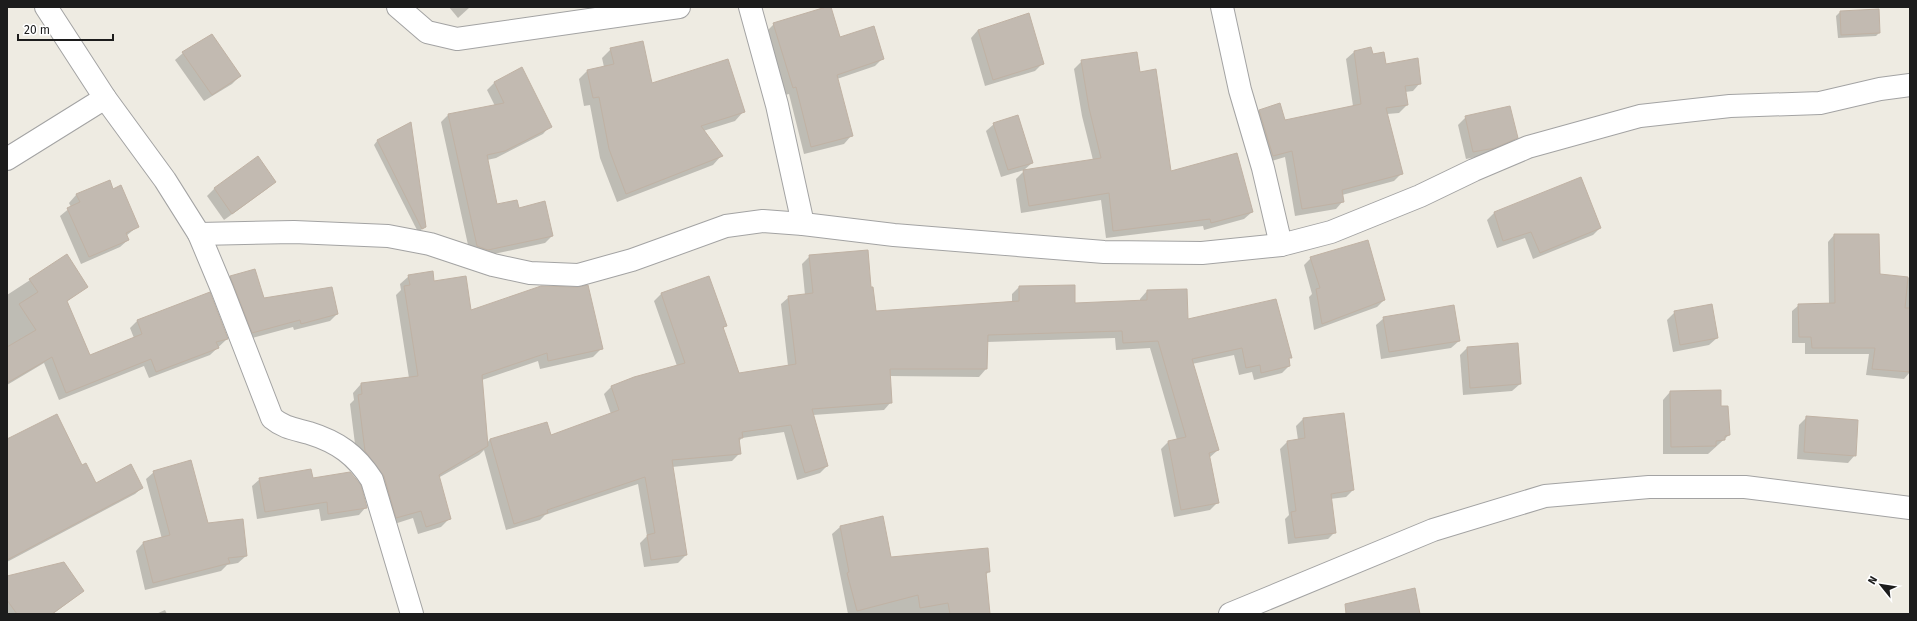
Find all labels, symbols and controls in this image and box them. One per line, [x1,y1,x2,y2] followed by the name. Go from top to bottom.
[18,16,113,42] scale bar
[24,23,50,37] text: 20 m
[1861,565,1901,605] north arrow
[1865,574,1880,587] text: N

